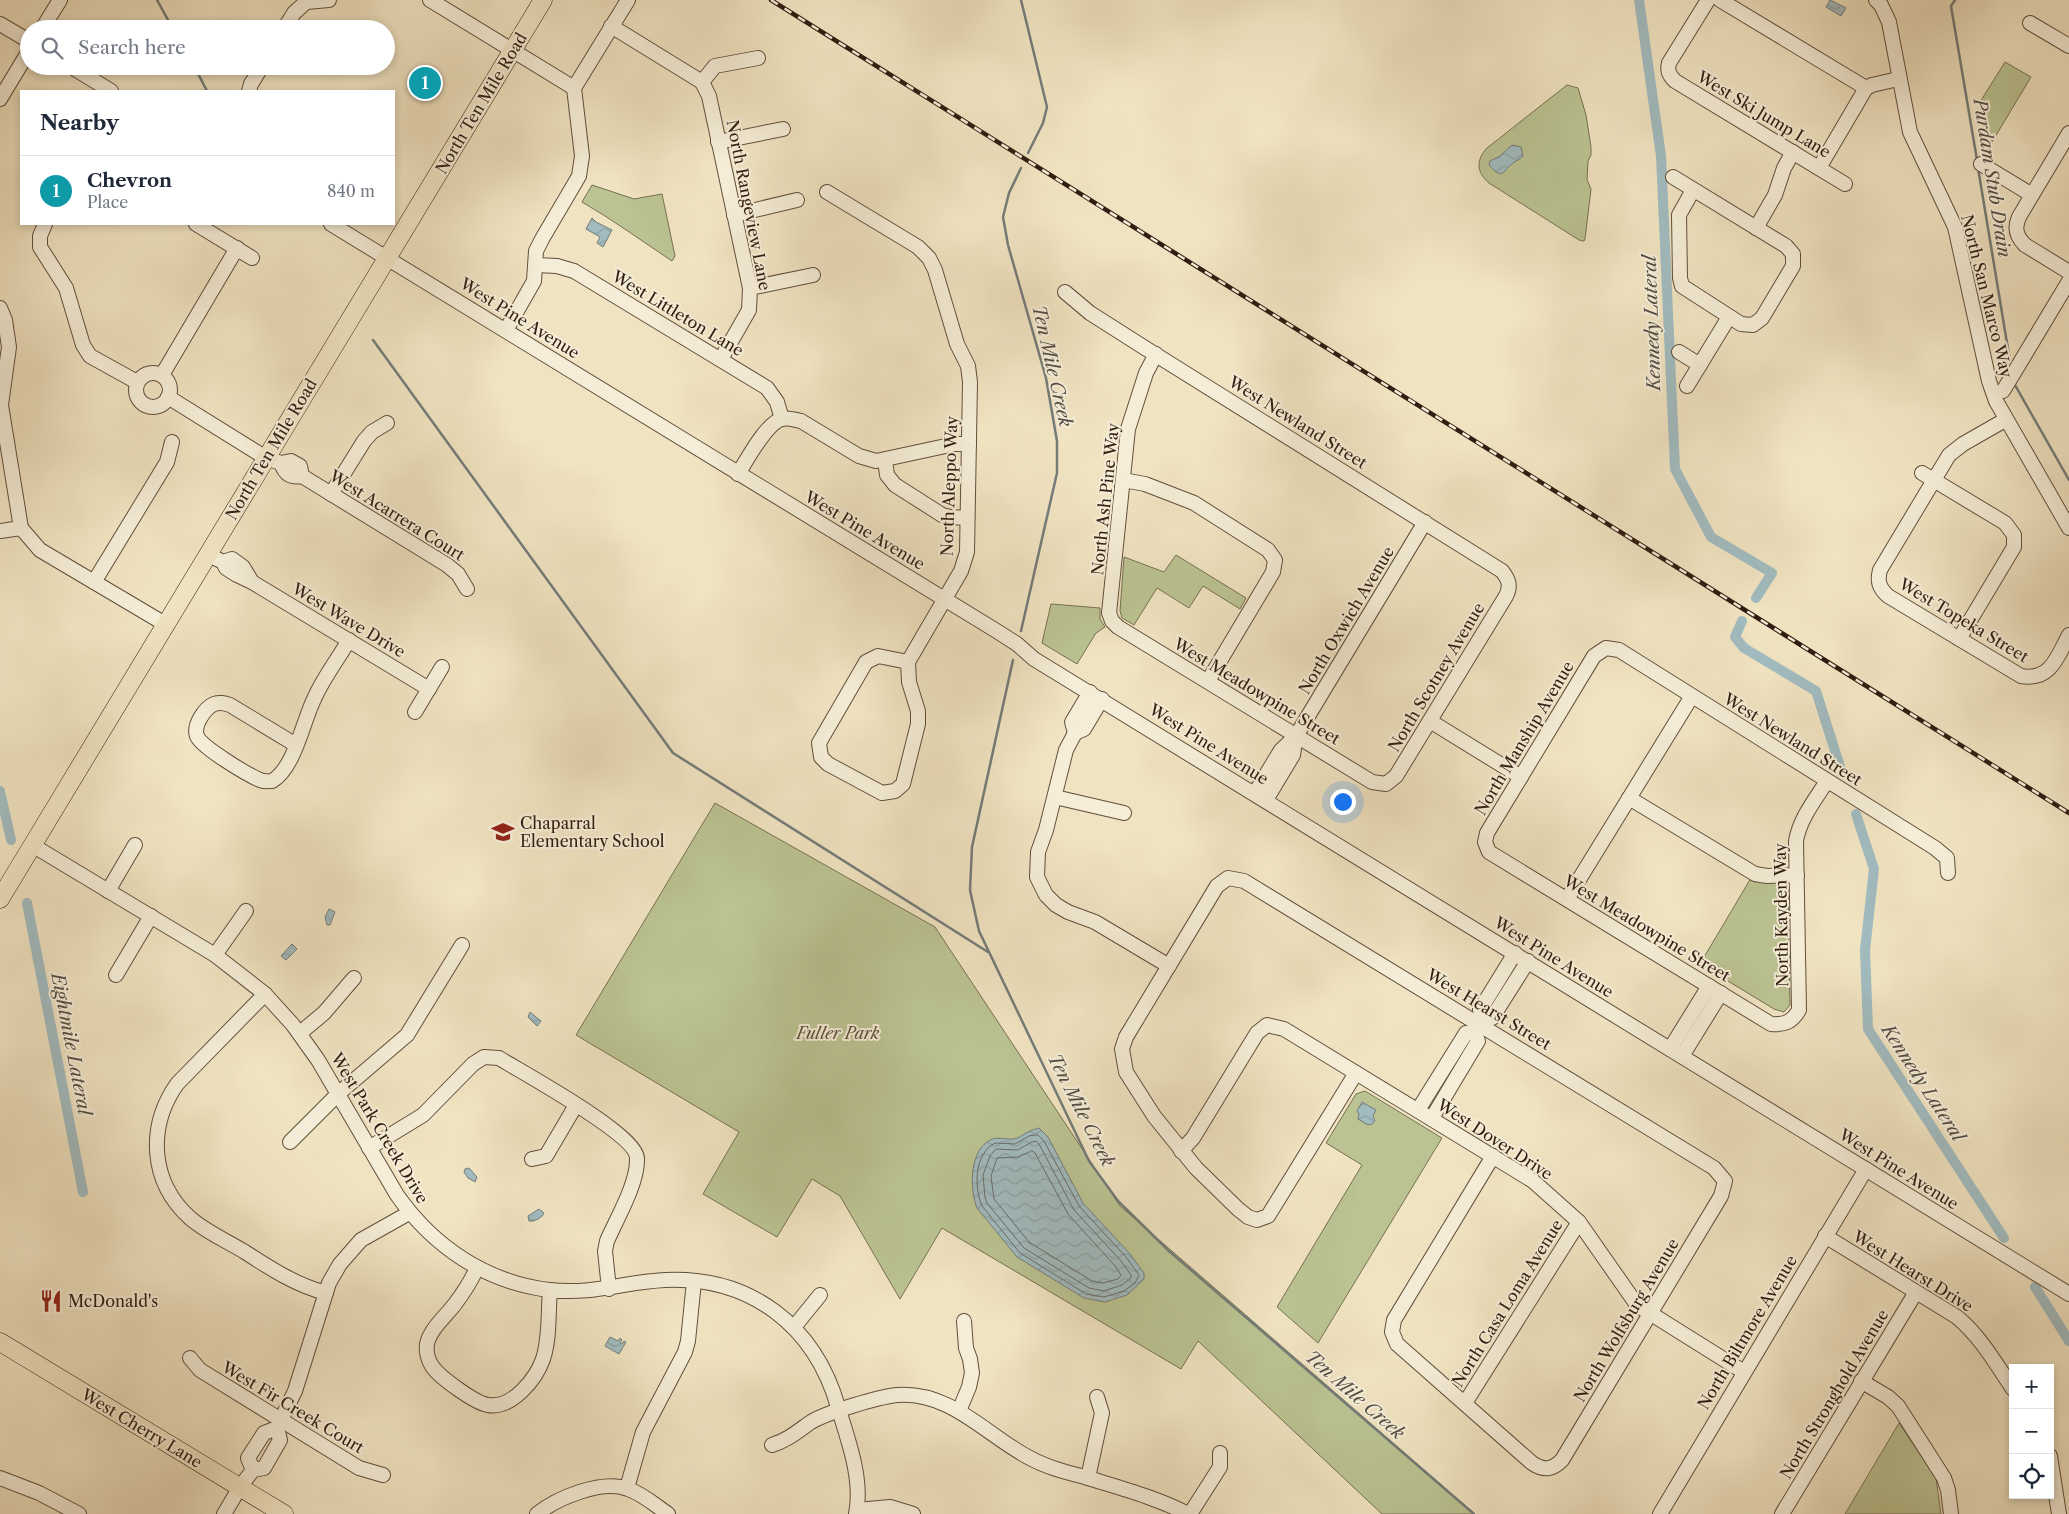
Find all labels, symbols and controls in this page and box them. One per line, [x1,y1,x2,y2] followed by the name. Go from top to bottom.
[20,20,395,75] search box
[431,29,531,177] street label: North Ten Mile Road
[38,34,66,62] icon: search
[78,36,186,59] text: Search here
[409,64,441,102] pin: 1
[1693,66,1834,162] street label: West Ski Jump Lane
[1968,95,2015,259] water label: Purdam Stub Drain
[40,110,119,135] text: Nearby
[723,118,775,292] street label: North Rangeview Lane
[87,169,172,192] text: Chevron
[52,181,60,201] text: 1
[327,181,375,201] text: 840 m
[87,192,128,212] text: Place
[1957,212,2017,381] street label: North San Marco Way
[1639,253,1665,393] water label: Kennedy Lateral
[608,265,747,360] street label: West Littleton Lane
[456,273,583,363] street label: West Pine Avenue
[1027,303,1077,430] water label: Ten Mile Creek
[1224,371,1371,473] street label: West Newland Street
[221,375,321,523] street label: North Ten Mile Road
[937,414,961,557] street label: North Aleppo Way
[1087,421,1123,576] street label: North Ash Pine Way
[325,465,469,565] street label: West Acarrera Court
[800,486,929,574] street label: West Pine Avenue
[1294,542,1398,697] street label: North Oxwich Avenue
[1895,573,2033,667] street label: West Topeka Street
[288,578,409,662] street label: West Wave Drive
[1384,599,1488,755] street label: North Scotney Avenue
[1169,633,1344,749] street label: West Meadowpine Street
[1470,657,1578,819] street label: North Manship Avenue
[1719,688,1866,790] street label: West Newland Street
[1145,699,1272,789] street label: West Pine Avenue
[1330,789,1356,815] your location
[520,813,665,851] place label: Chaparral Elementary School
[490,819,516,845] school or university icon: Chaparral Elementary School
[1770,842,1792,987] street label: North Kayden Way
[1559,870,1734,986] street label: West Meadowpine Street
[1490,912,1617,1002] street label: West Pine Avenue
[1422,963,1555,1054] street label: West Hearst Street
[46,969,96,1119] water label: Eightmile Lateral
[1876,1018,1970,1148] water label: Kennedy Lateral
[795,1023,880,1043] park label: Fuller Park
[327,1048,433,1207] street label: West Park Creek Drive
[1043,1050,1119,1171] water label: Ten Mile Creek
[1433,1094,1557,1184] street label: West Dover Drive
[1835,1124,1962,1214] street label: West Pine Avenue
[1447,1216,1567,1390] street label: North Casa Loma Avenue
[1848,1225,1977,1316] street label: West Hearst Drive
[1569,1235,1683,1405] street label: North Wolfsburg Avenue
[1693,1251,1801,1413] street label: North Biltmore Avenue
[38,1288,64,1314] restaurant icon: McDonald's
[68,1291,158,1311] place label: McDonald's
[1775,1306,1893,1482] street label: North Stronghold Avenue
[1301,1346,1410,1444] water label: Ten Mile Creek
[217,1356,368,1458] street label: West Fir Creek Court
[2009,1364,2054,1499] map controls
[2009,1364,2054,1409] button: +
[77,1384,206,1472] street label: West Cherry Lane
[2009,1409,2054,1454] button: −
[2009,1454,2054,1499] button: locate

